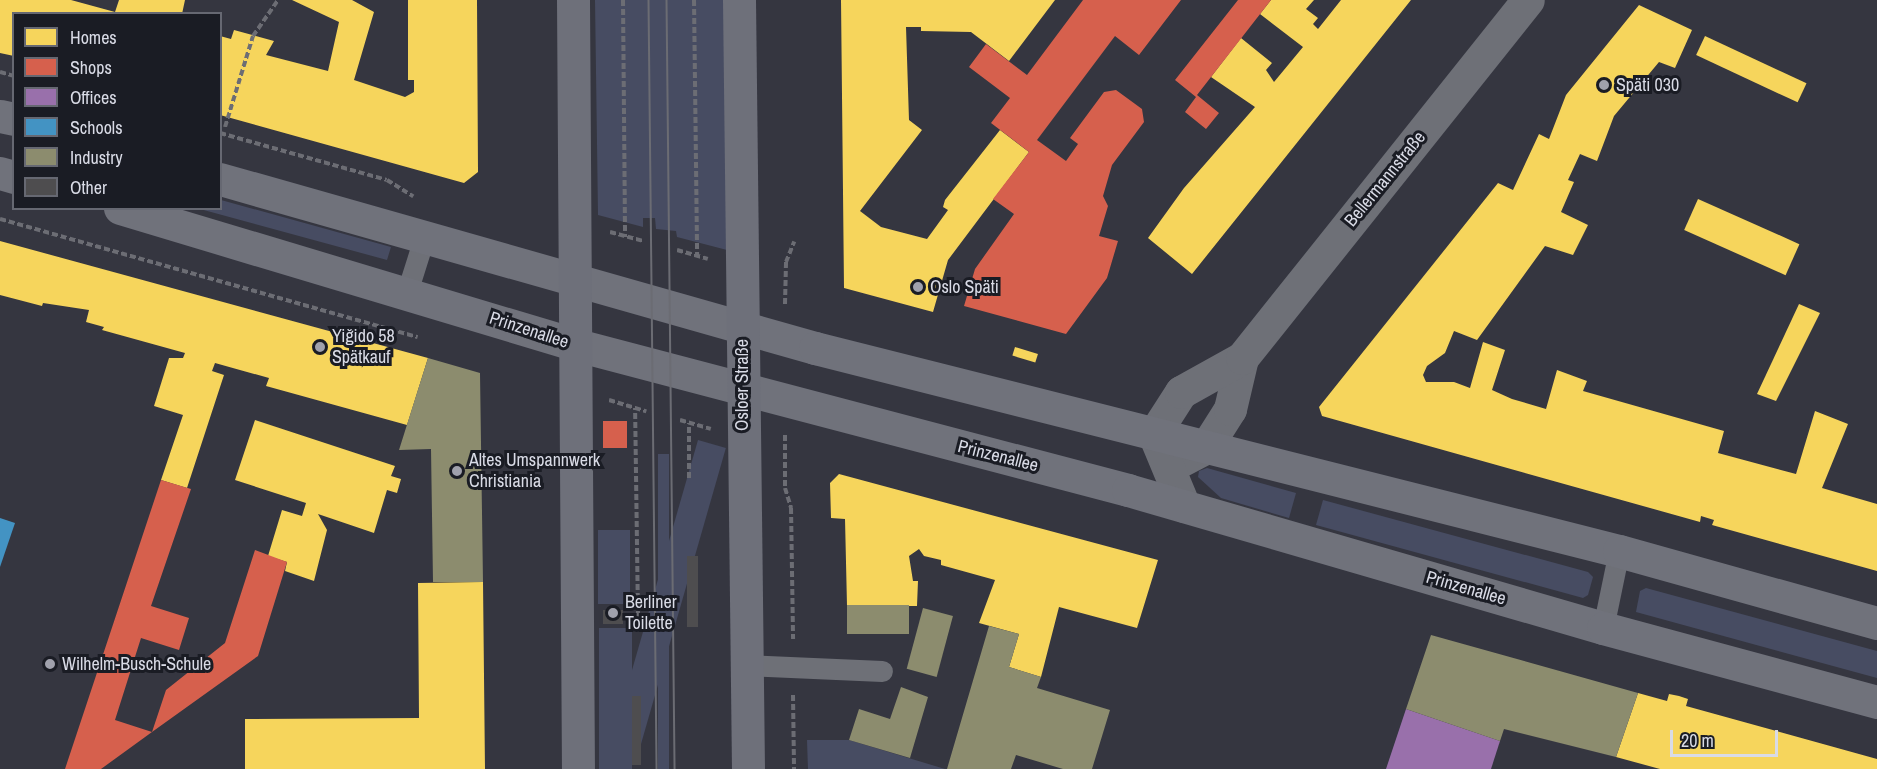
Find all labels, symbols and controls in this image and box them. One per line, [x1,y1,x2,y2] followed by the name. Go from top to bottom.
[12,12,222,210] legend
[70,25,117,50] text: Homes
[70,55,112,80] text: Shops
[1616,74,1679,96] place label: Späti 030
[1597,78,1611,92] marker: Späti 030
[70,85,117,110] text: Offices
[70,115,123,140] text: Schools
[1340,127,1430,231] street label: Bellermannstraße
[70,145,123,170] text: Industry
[70,175,107,200] text: Other
[930,276,999,298] place label: Oslo Späti
[911,280,925,294] marker: Oslo Späti
[487,307,571,353] street label: Prinzenallee
[332,326,395,368] place label: Yiğido 58 Spätkauf
[731,339,753,431] street label: Osloer Straße
[313,340,327,354] marker: Yiğido 58 Spätkauf
[956,436,1040,476] street label: Prinzenallee
[469,450,600,492] place label: Altes Umspannwerk Christiania
[450,464,464,478] marker: Altes Umspannwerk Christiania
[1424,566,1508,610] street label: Prinzenallee
[625,592,677,634] place label: Berliner Toilette
[606,606,620,620] marker: Berliner Toilette
[62,653,211,675] place label: Wilhelm-Busch-Schule
[43,657,57,671] marker: Wilhelm-Busch-Schule
[1673,718,1781,756] scale bar
[1681,728,1714,753] text: 20 m

